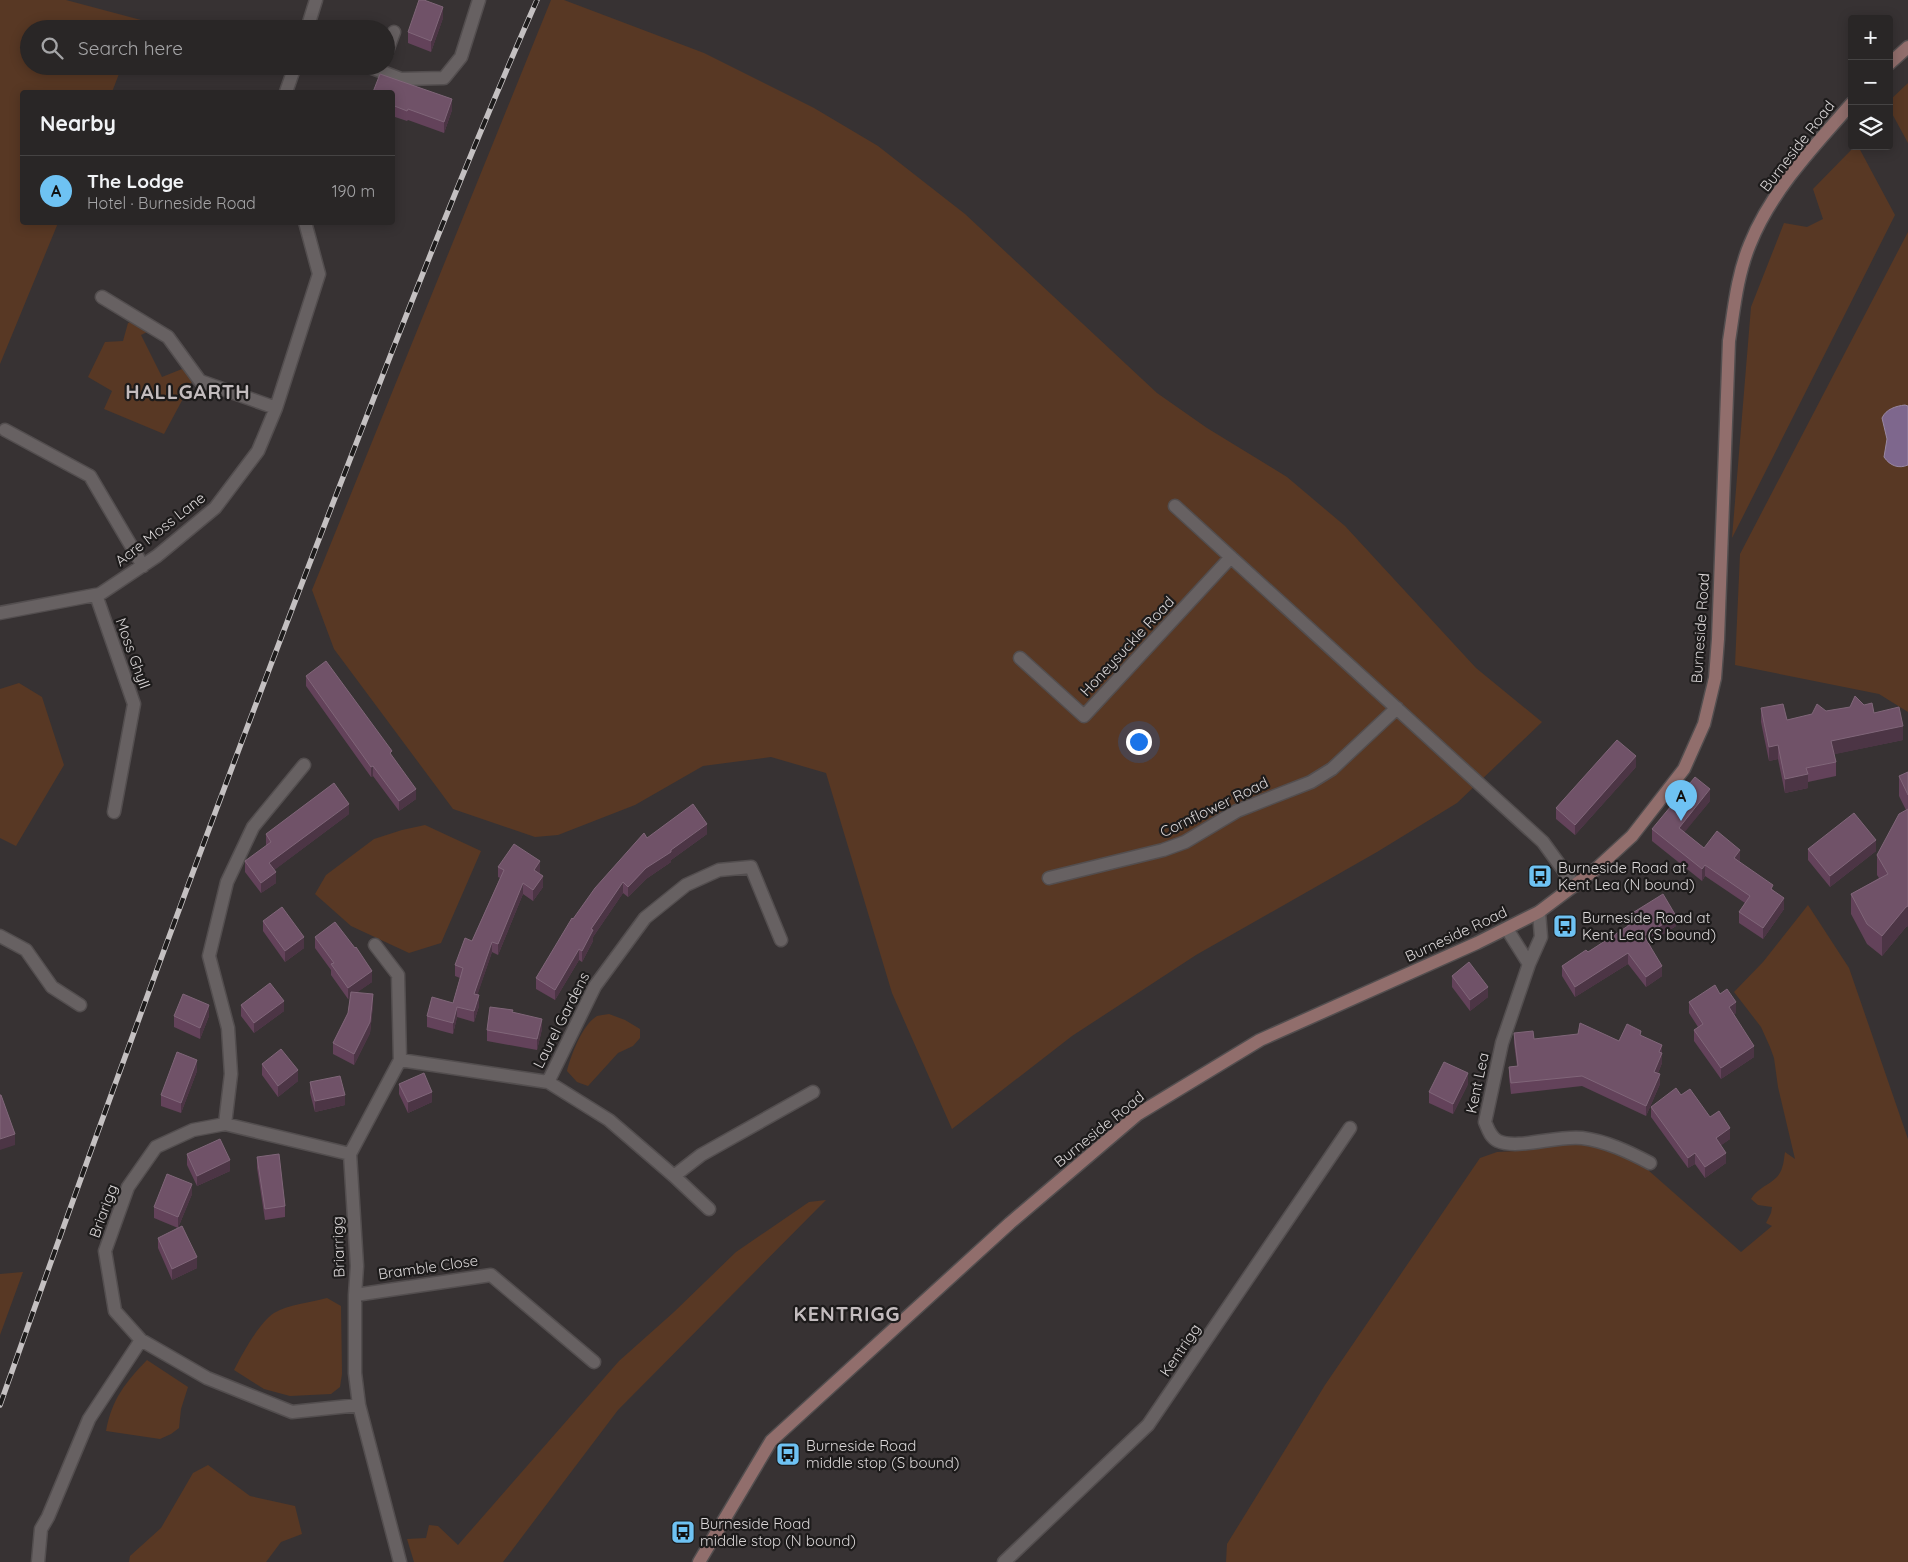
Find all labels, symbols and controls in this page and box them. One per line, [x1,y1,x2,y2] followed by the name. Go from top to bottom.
[1848,15,1893,150] map controls
[1848,15,1893,60] button: +
[20,20,395,75] search box
[38,34,66,62] icon: search
[78,36,183,60] text: Search here
[1848,60,1893,105] button: −
[1756,97,1838,195] street label: Burneside Road
[1848,105,1893,150] button: layers
[40,110,116,136] text: Nearby
[87,169,184,193] text: The Lodge
[51,181,61,201] text: A
[332,181,375,201] text: 190 m
[87,193,256,213] text: Hotel · Burneside Road
[125,379,251,404] district label: HALLGARTH
[111,488,209,570] street label: Acre Moss Lane
[1687,572,1713,684] street label: Burneside Road
[1076,592,1178,700] street label: Honeysuckle Road
[111,615,155,691] street label: Moss Ghyll
[1126,729,1152,755] your location
[1157,773,1271,841] street label: Cornflower Road
[1665,780,1697,821] pin: A
[1558,858,1695,894] place label: Burneside Road at Kent Lea (N bound)
[1527,863,1553,889] bus stop icon: Burneside Road at Kent Lea (N bound)
[1402,902,1510,966] street label: Burneside Road
[1582,908,1716,944] place label: Burneside Road at Kent Lea (S bound)
[1552,913,1578,939] bus stop icon: Burneside Road at Kent Lea (S bound)
[529,969,593,1071] street label: Laurel Gardens
[1461,1051,1493,1115] street label: Kent Lea
[1050,1087,1148,1171] street label: Burneside Road
[85,1182,121,1240] street label: Briarigg
[327,1216,349,1278] street label: Briarrigg
[377,1251,479,1283] street label: Bramble Close
[794,1301,900,1326] district label: KENTRIGG
[1155,1320,1205,1380] street label: Kentrigg
[806,1436,959,1472] place label: Burneside Road middle stop (S bound)
[775,1441,801,1467] bus stop icon: Burneside Road middle stop (S bound)
[700,1514,856,1550] place label: Burneside Road middle stop (N bound)
[670,1519,696,1545] bus stop icon: Burneside Road middle stop (N bound)

